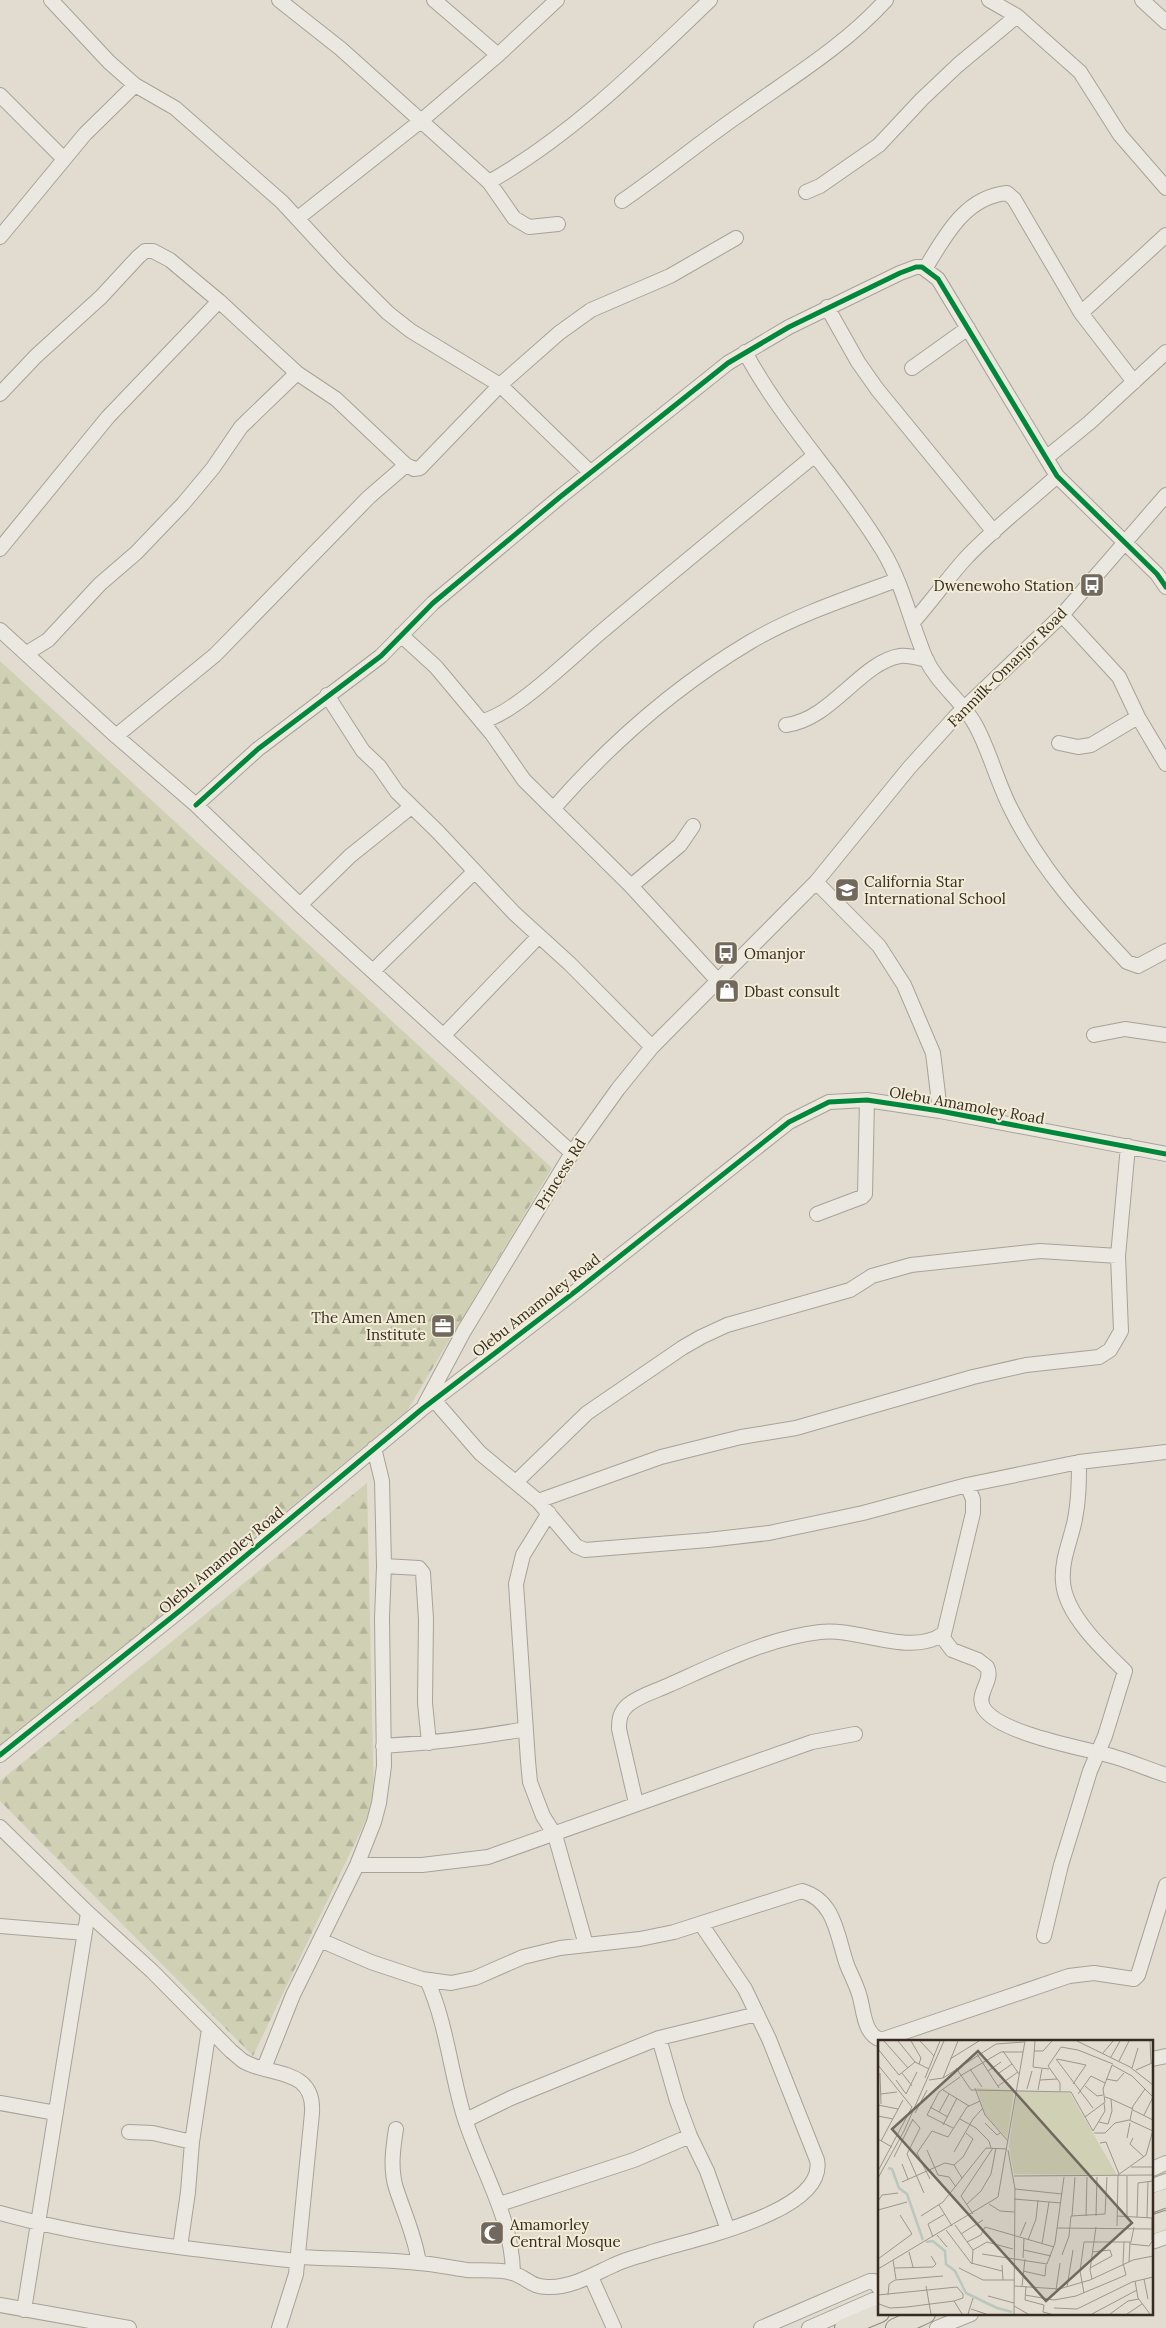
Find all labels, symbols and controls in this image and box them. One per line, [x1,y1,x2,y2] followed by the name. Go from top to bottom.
[1079,572,1105,598] bus stop icon: Dwenewoho Station
[934,576,1074,595] place label: Dwenewoho Station
[943,603,1071,731] street label: Fanmilk-Omanjor Road
[864,872,1006,908] place label: California Star International School
[834,877,860,903] school or university icon: California Star International School
[713,940,739,966] bus stop icon: Omanjor
[744,944,806,963] place label: Omanjor
[714,978,740,1004] shop icon: Dbast consult
[744,982,840,1001] place label: Dbast consult
[888,1082,1046,1128] street label: Olebu Amamoley Road
[530,1135,590,1213] street label: Princess Rd
[468,1249,604,1361] street label: Olebu Amamoley Road
[311,1308,426,1344] place label: The Amen Amen Institute
[430,1313,456,1339] office icon: The Amen Amen Institute
[155,1502,287,1618] street label: Olebu Amamoley Road
[878,2040,1154,2316] inset map
[509,2215,621,2251] place label: Amamorley Central Mosque
[479,2220,505,2246] mosque icon: Amamorley Central Mosque

